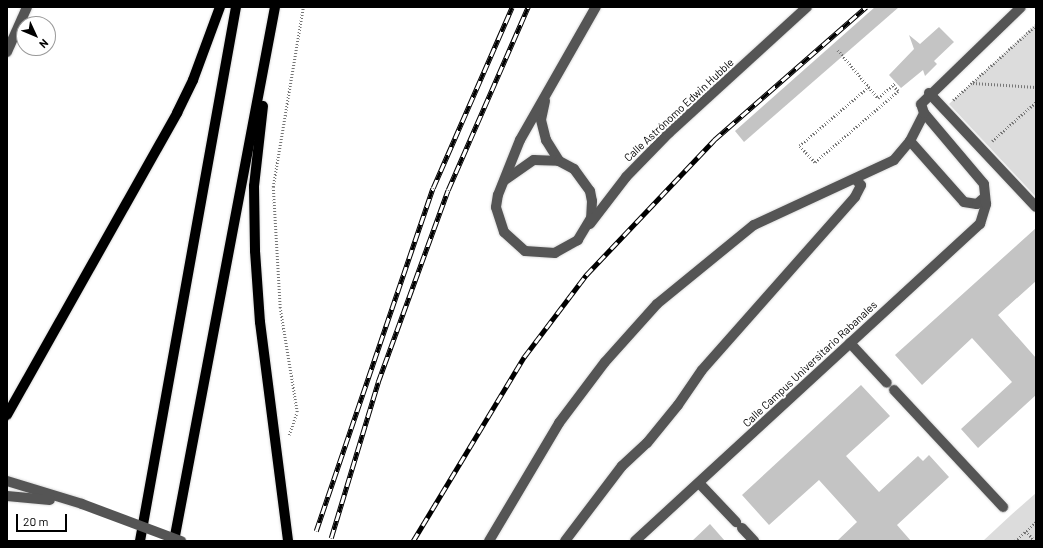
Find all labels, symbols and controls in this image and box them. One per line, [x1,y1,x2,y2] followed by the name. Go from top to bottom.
[16,16,56,56] north arrow
[37,37,51,51] text: N
[621,56,737,164] street label: Calle Astrónomo Edwin Hubble
[740,298,880,430] street label: Calle Campus Universitario Rabanales
[18,506,69,532] scale bar
[23,514,49,528] text: 20 m

